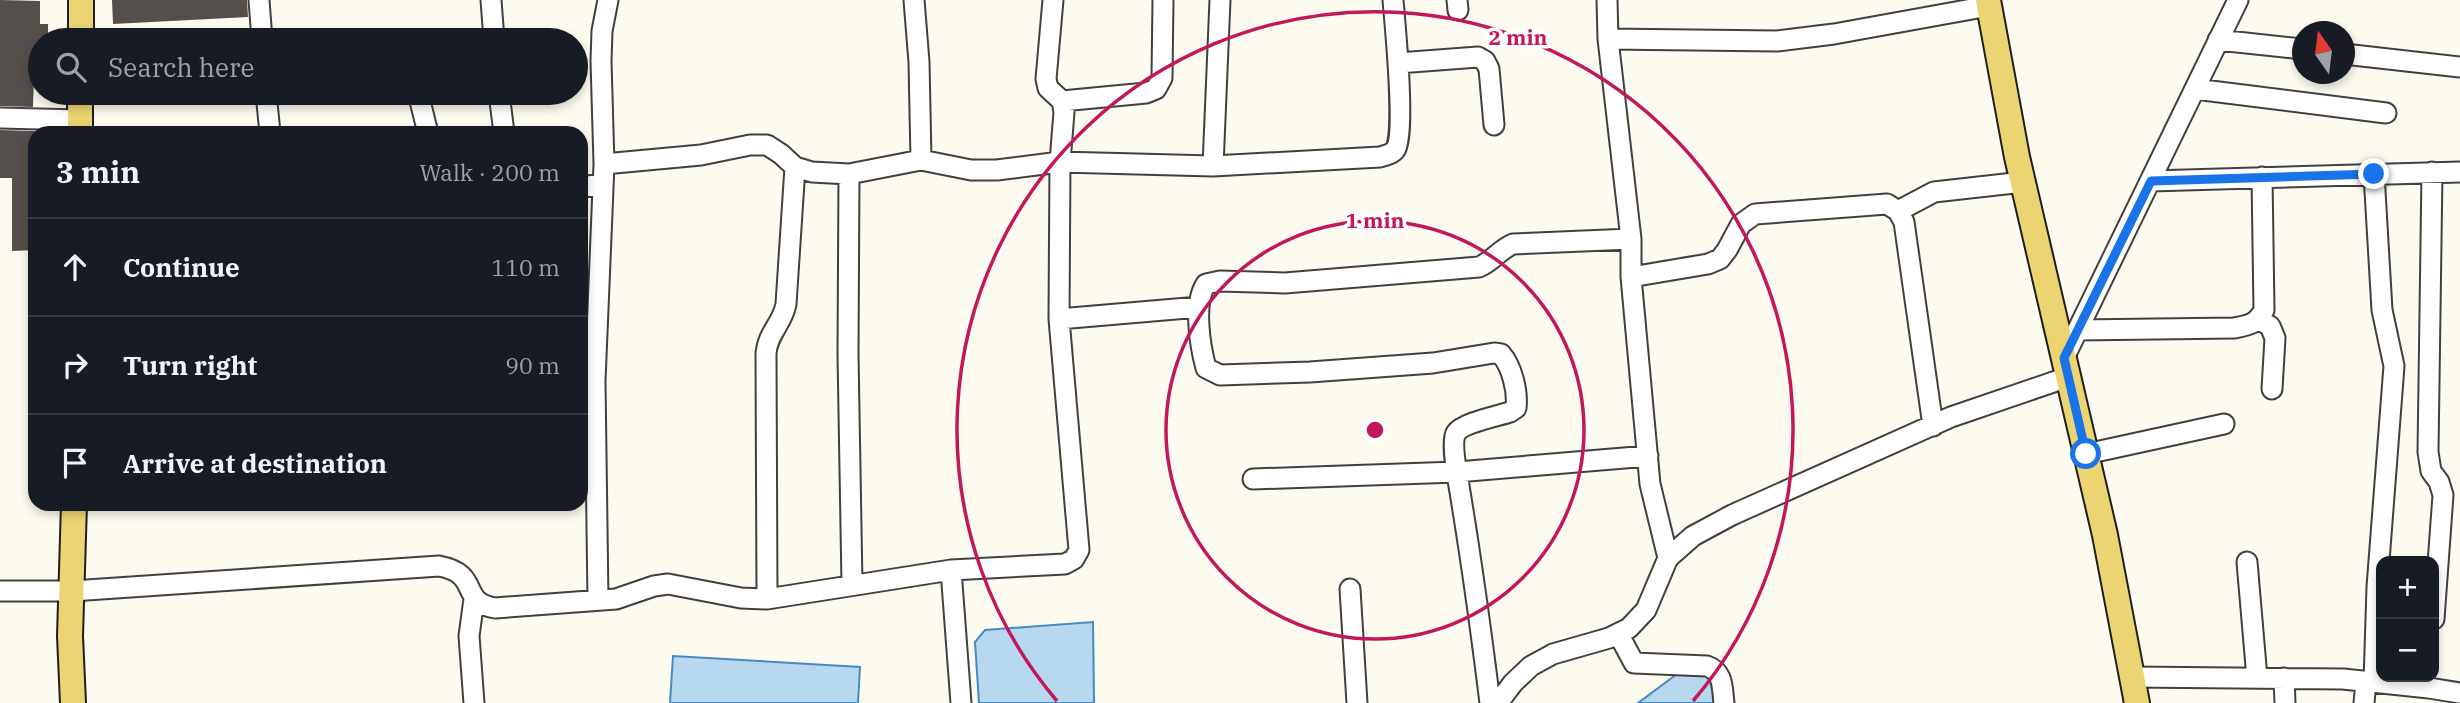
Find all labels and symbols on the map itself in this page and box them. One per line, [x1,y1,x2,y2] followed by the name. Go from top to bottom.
[2292,21,2355,84] north arrow
[1489,23,1547,51] text: 2 min
[2358,158,2389,189] route end
[1346,206,1404,234] text: 1 min
[1363,418,1387,442] centre of rings
[2070,438,2101,469] route start

